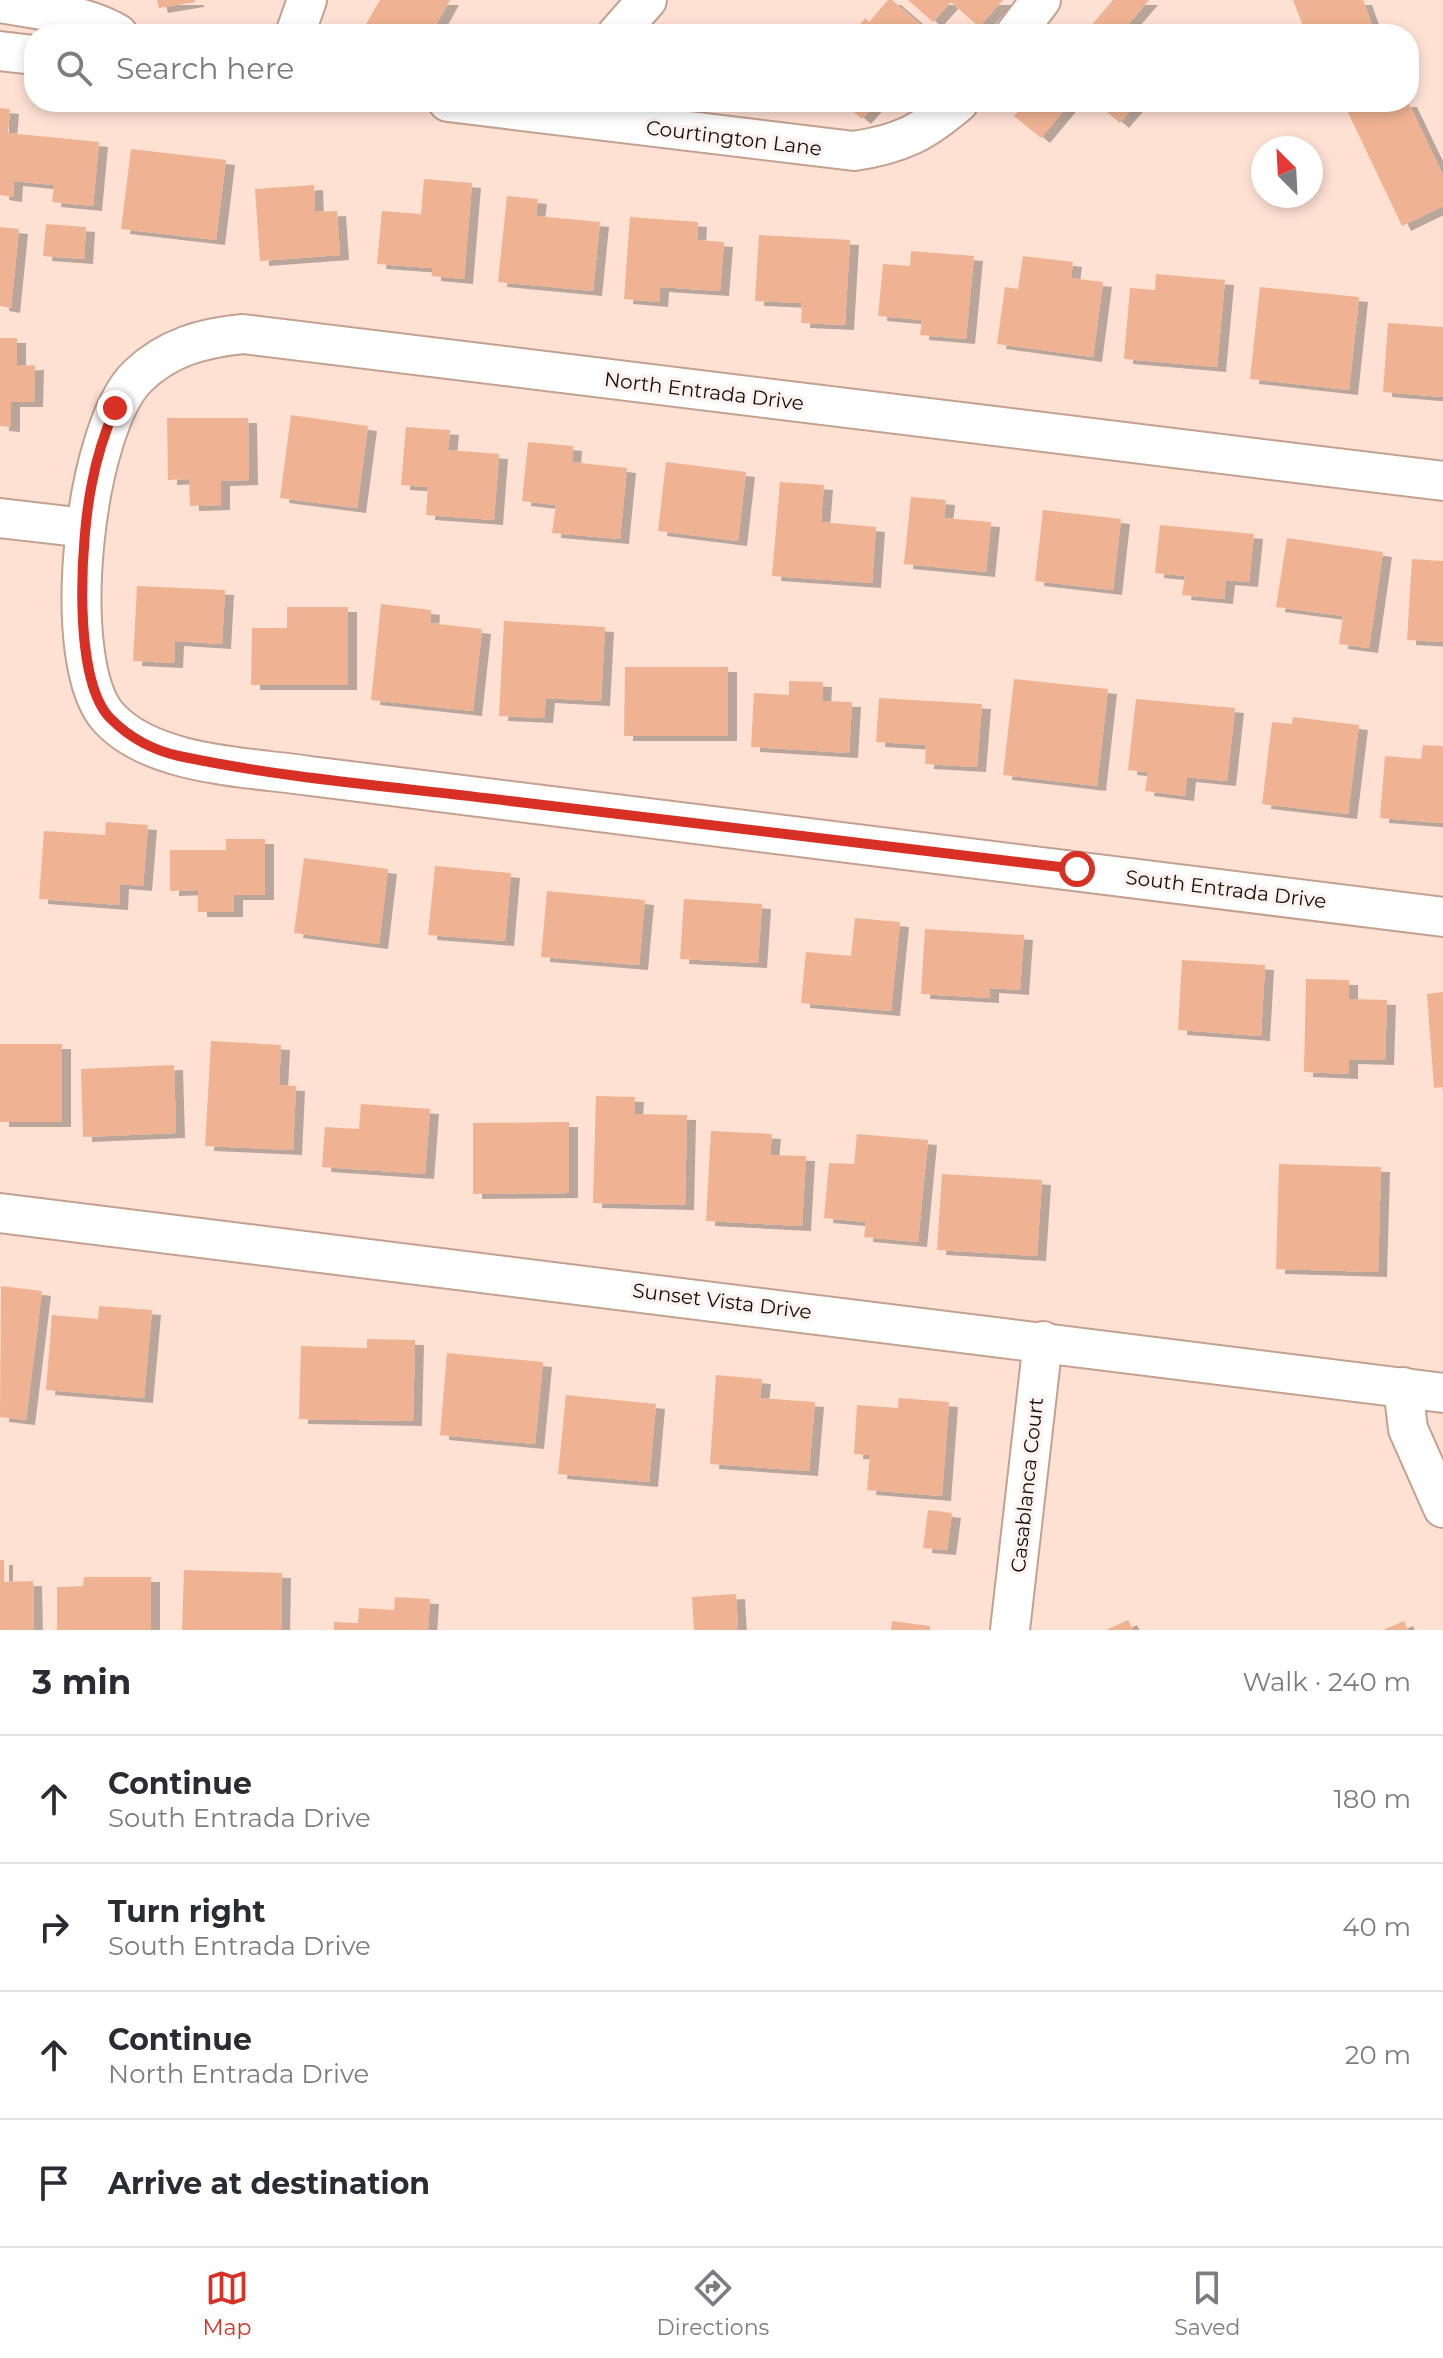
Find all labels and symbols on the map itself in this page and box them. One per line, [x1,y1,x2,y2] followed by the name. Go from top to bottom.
[645,115,823,161] street label: Courtington Lane
[1251,136,1323,208] north arrow
[603,367,805,415] street label: North Entrada Drive
[97,390,133,426] route end
[1059,851,1095,887] route start
[1124,865,1328,913] street label: South Entrada Drive
[631,1278,813,1324] street label: Sunset Vista Drive
[1006,1396,1048,1574] street label: Casablanca Court

